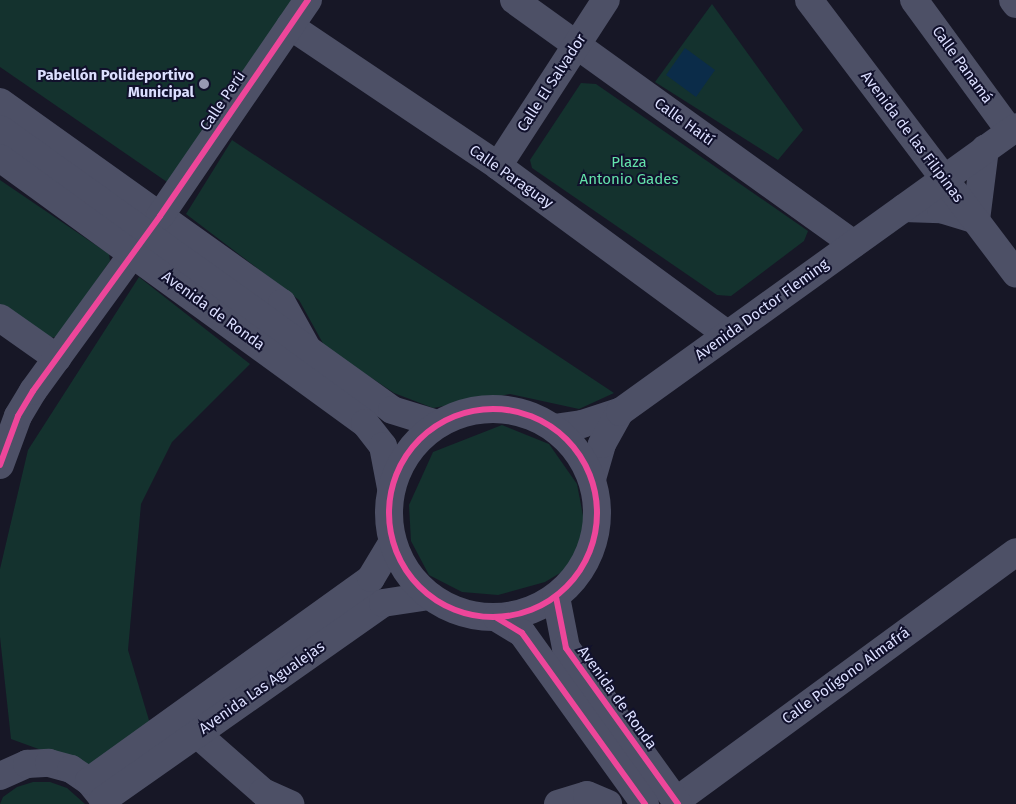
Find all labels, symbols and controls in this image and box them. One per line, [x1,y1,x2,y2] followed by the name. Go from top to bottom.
[928,23,996,107] street label: Calle Panamá
[514,31,590,135] street label: Calle El Salvador
[37,66,194,101] place label: Pabellón Polideportivo Municipal
[197,68,249,134] street label: Calle Perú
[857,68,967,206] street label: Avenida de las Filipinas
[198,78,210,90] marker: Pabellón Polideportivo Municipal
[651,94,717,150] street label: Calle Haití
[466,141,556,213] street label: Calle Paraguay
[580,153,678,188] park label: Plaza Antonio Gades
[692,255,832,365] street label: Avenida Doctor Fleming
[158,268,268,354] street label: Avenida de Ronda
[779,624,913,728] street label: Calle Polígono Almafrá
[196,638,328,738] street label: Avenida Las Agualejas
[574,643,660,753] street label: Avenida de Ronda

